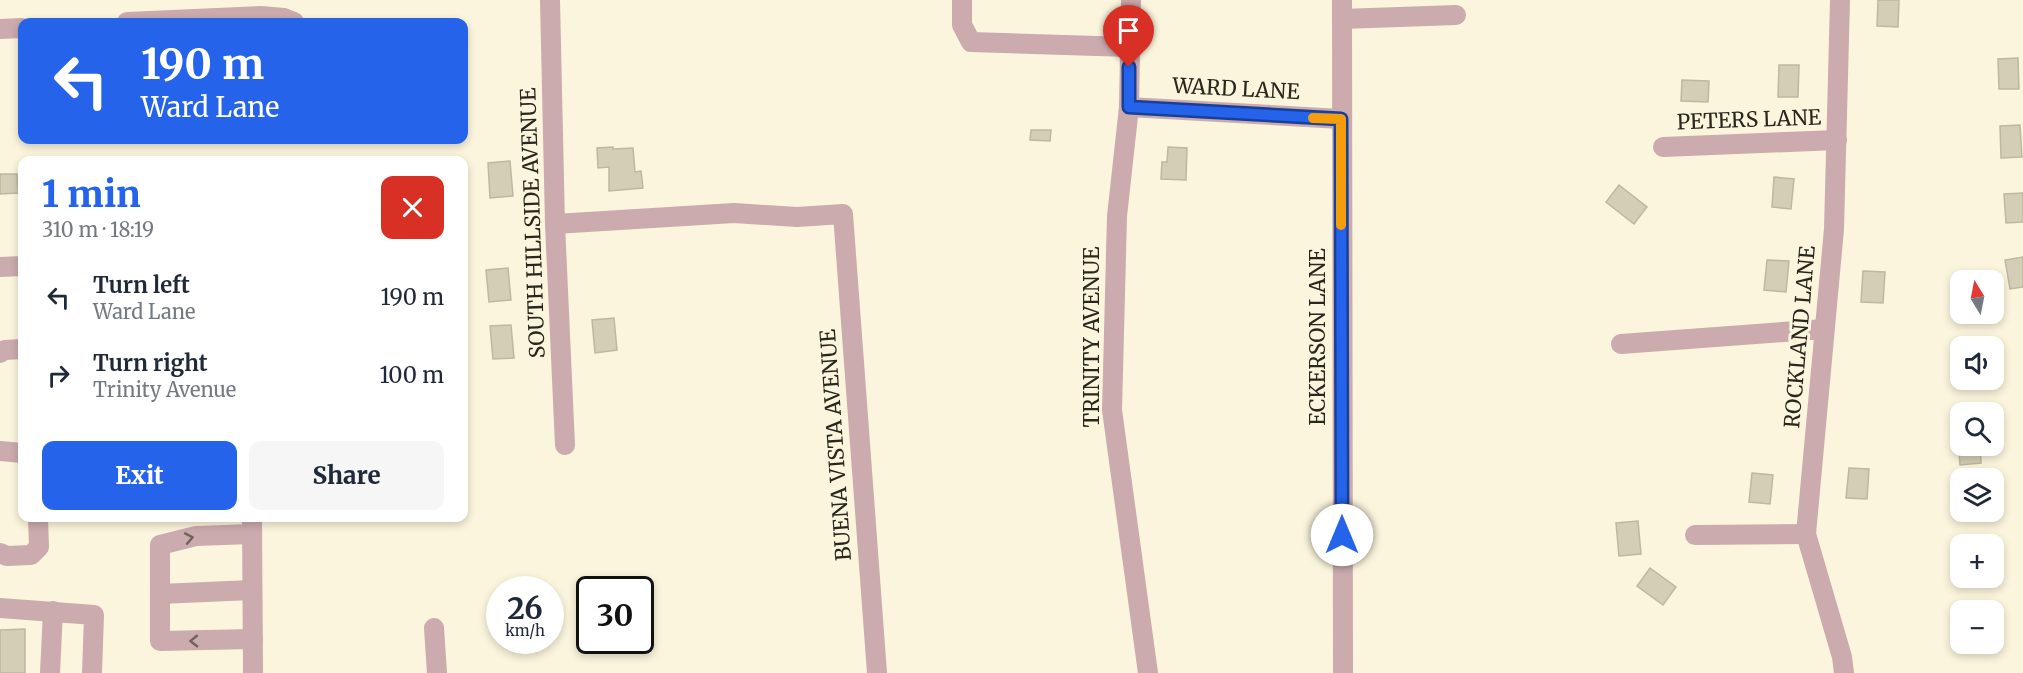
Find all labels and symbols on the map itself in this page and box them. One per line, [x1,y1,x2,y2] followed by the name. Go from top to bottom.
[1103,5,1154,67] pin
[1171,72,1301,105] street label: WARD LANE
[514,87,551,359] street label: SOUTH HILLSIDE AVENUE
[1676,103,1822,136] street label: PETERS LANE
[1778,244,1821,429] street label: ROCKLAND LANE
[1078,246,1105,427] street label: TRINITY AVENUE
[1304,248,1331,426] street label: ECKERSON LANE
[1950,270,2004,324] north arrow
[814,328,857,562] street label: BUENA VISTA AVENUE
[1310,503,1374,567] position arrow
[184,532,194,545] one-way arrow
[576,576,654,654] speed limit sign: 30
[190,634,199,647] one-way arrow

